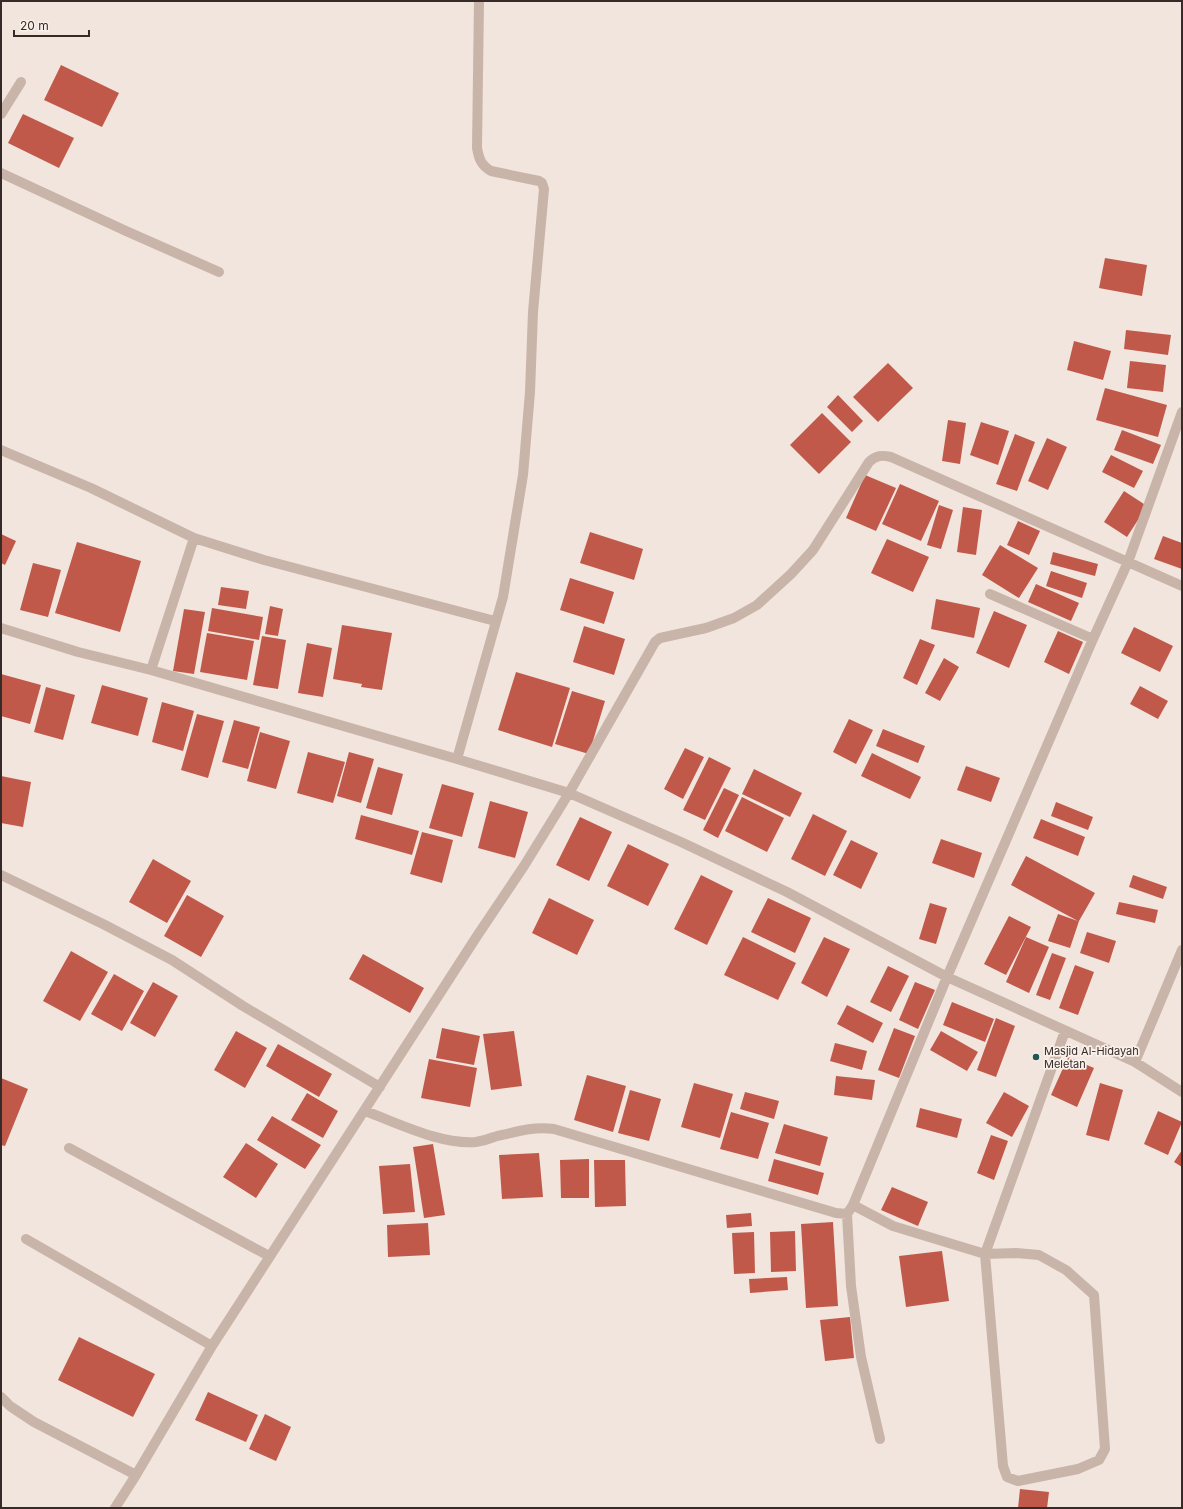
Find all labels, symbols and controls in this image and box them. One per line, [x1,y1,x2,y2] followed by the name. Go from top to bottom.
[14,12,89,38] scale bar
[20,18,49,33] text: 20 m
[1044,1044,1139,1071] place label: Masjid Al-Hidayah Meletan
[1031,1052,1041,1062] marker: Masjid Al-Hidayah Meletan

